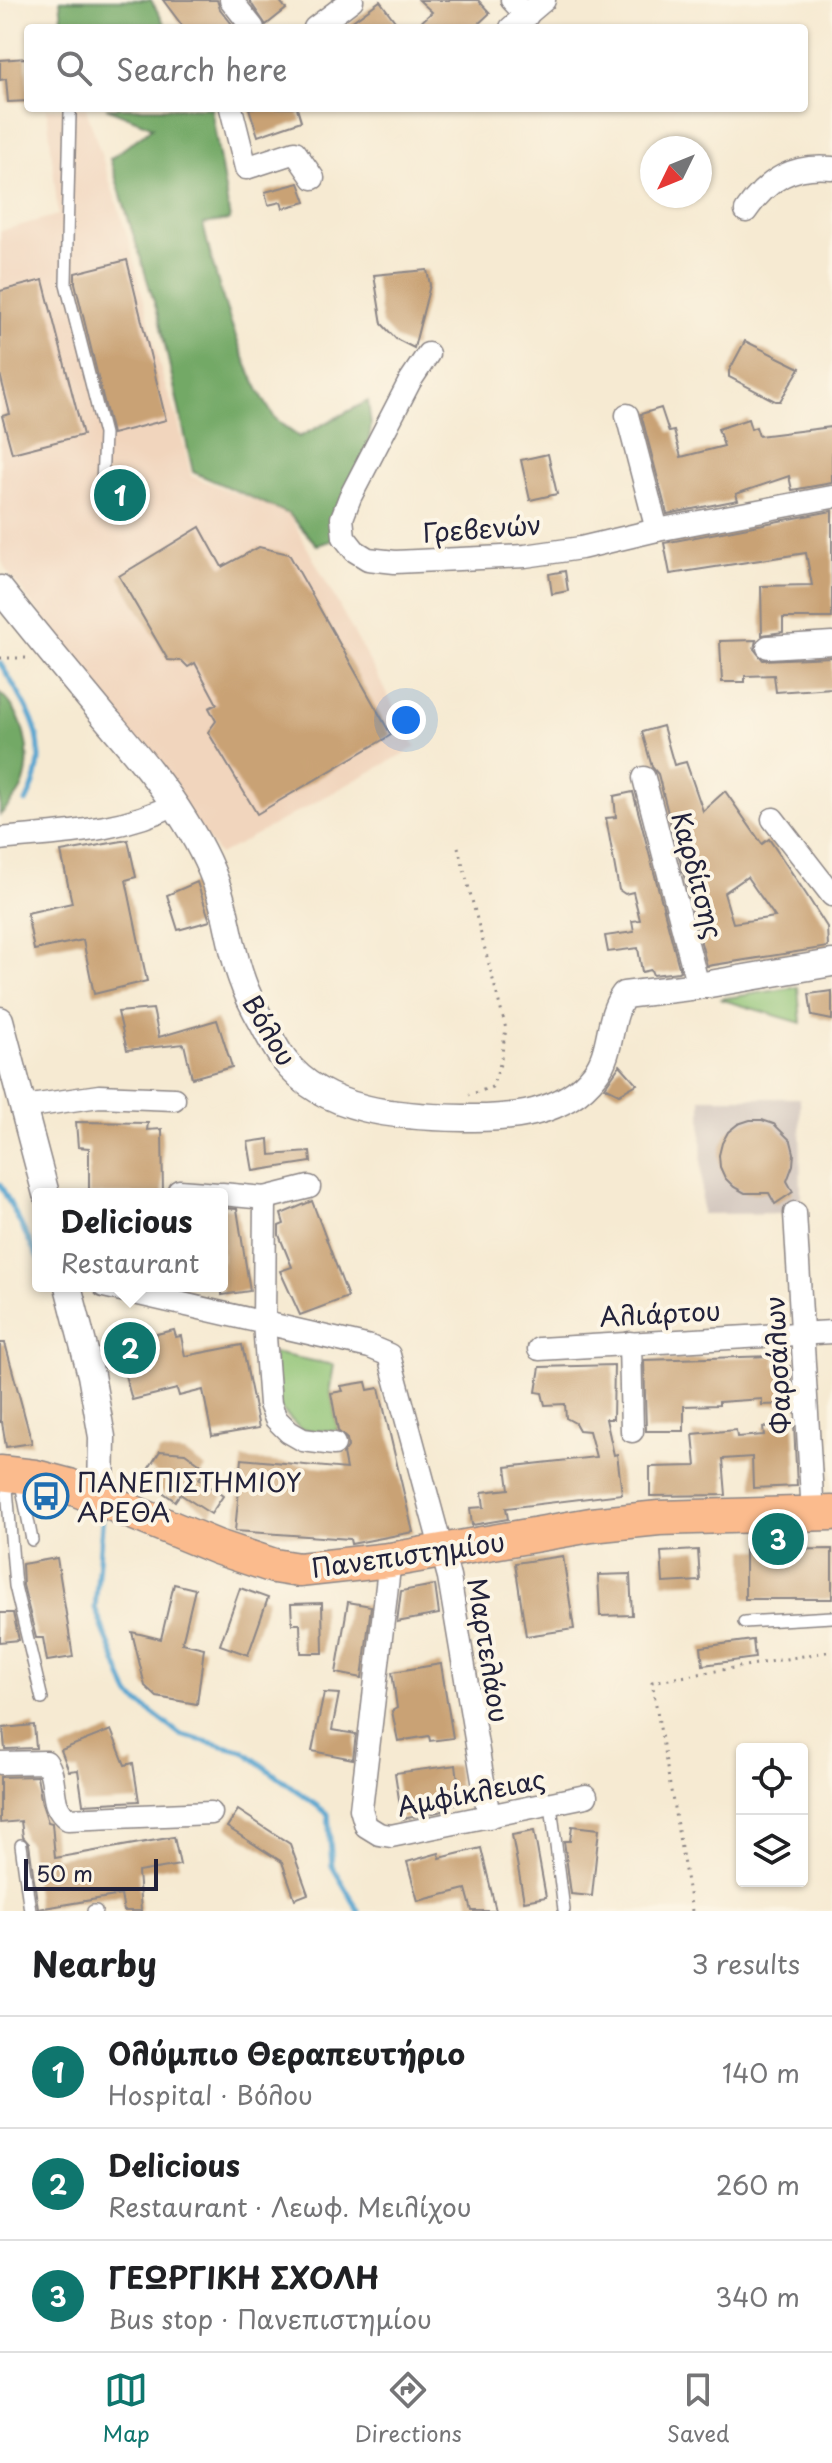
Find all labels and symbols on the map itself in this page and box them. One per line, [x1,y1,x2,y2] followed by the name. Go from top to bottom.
[640,136,712,208] north arrow
[94,465,146,525] pin: 1
[421,504,543,552] street label: Γρεβενών
[386,700,426,740] your location
[662,807,734,943] street label: Καρδίτσης
[234,987,306,1073] street label: Βόλου
[598,1290,722,1336] street label: Αλιάρτου
[754,1295,800,1435] street label: Φαρσάλων
[104,1318,156,1378] pin: 2
[77,1462,302,1531] place label: ΠΑΝΕΠΙΣΤΗΜΙΟΥ ΑΡΕΘΑ
[22,1472,70,1520] bus stop icon: ΠΑΝΕΠΙΣΤΗΜΙΟΥ ΑΡΕΘΑ
[752,1509,804,1569] pin: 3
[309,1521,507,1587] street label: Πανεπιστημίου
[458,1575,520,1725] street label: Μαρτελάου
[394,1759,548,1825] street label: Αμφίκλειας
[24,1855,158,1891] scale bar

